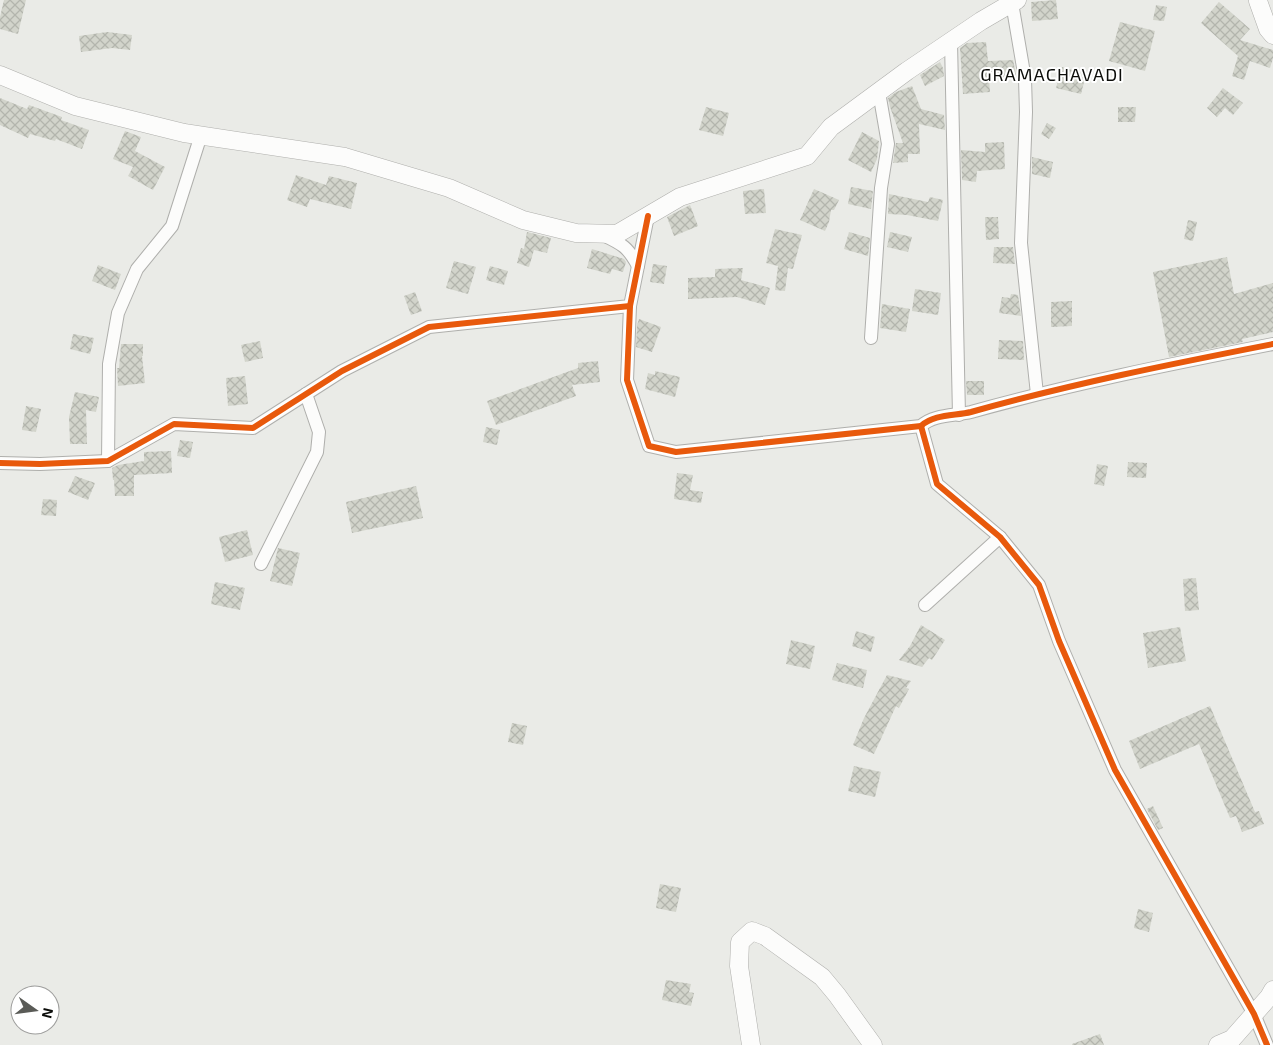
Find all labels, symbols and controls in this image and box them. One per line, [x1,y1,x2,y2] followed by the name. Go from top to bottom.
[980,63,1124,85] district label: GRAMACHAVADI
[10,985,60,1035] north arrow
[39,1006,58,1020] text: N

